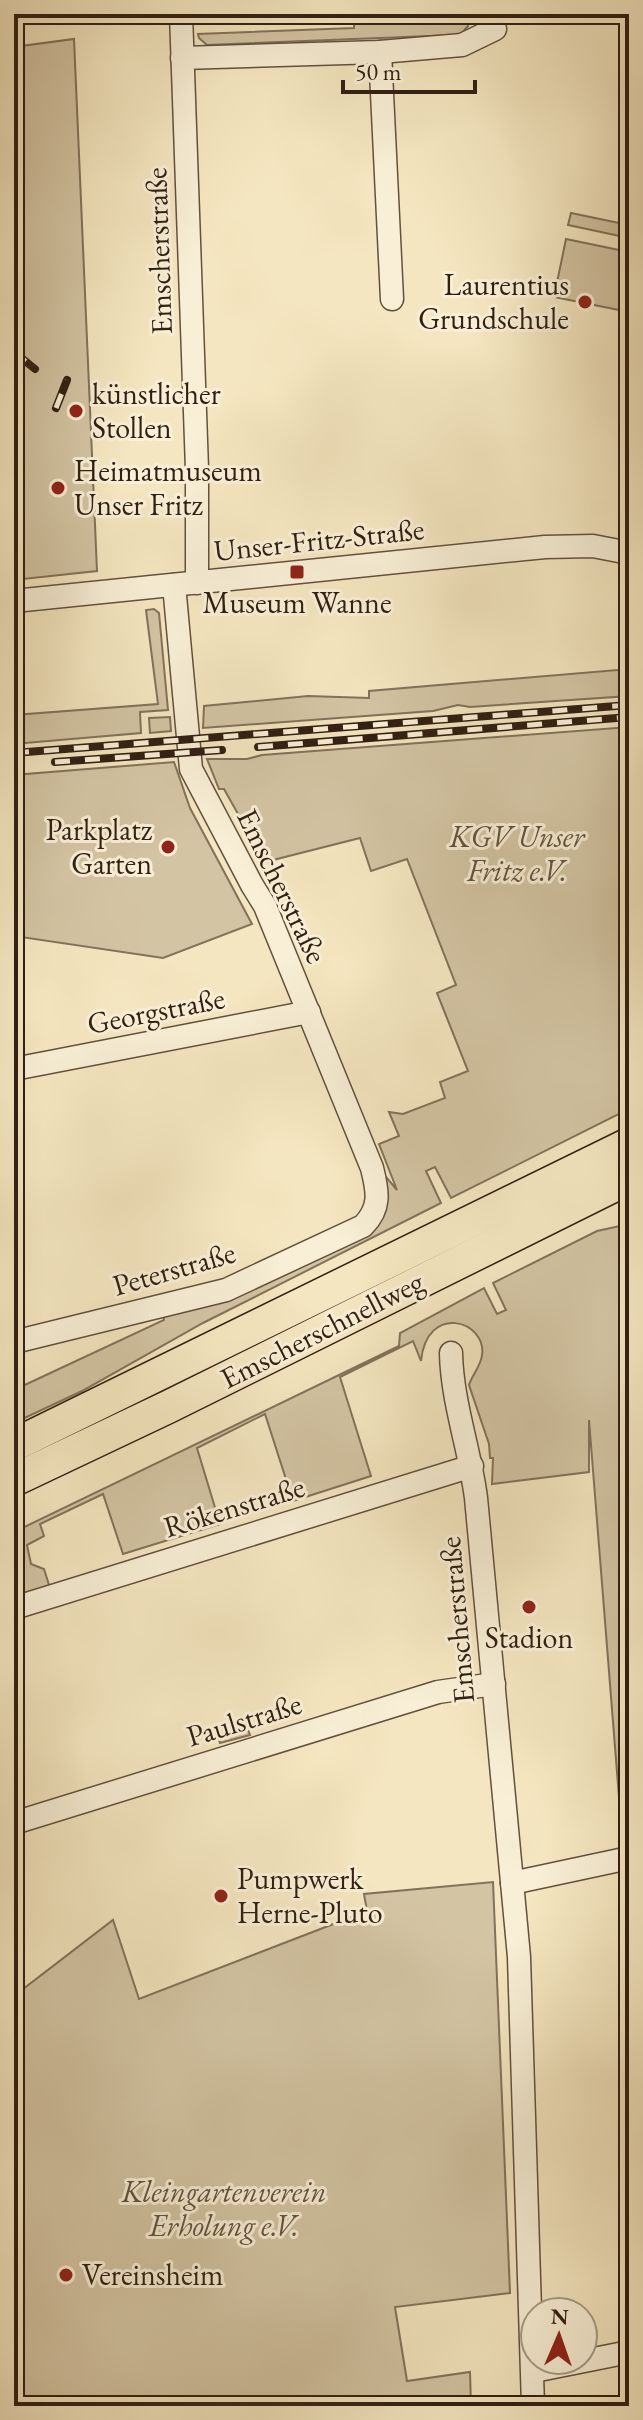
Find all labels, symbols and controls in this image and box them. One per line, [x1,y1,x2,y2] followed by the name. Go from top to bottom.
[343,44,475,94] scale bar
[355,56,402,87] text: 50 m
[136,167,181,335] street label: Emscherstraße
[418,265,569,338] place label: Laurentius Grundschule
[576,293,594,311] marker: Laurentius Grundschule
[92,374,221,447] place label: künstlicher Stollen
[67,402,85,420] marker: künstlicher Stollen
[74,451,262,524] place label: Heimatmuseum Unser Fritz
[49,479,67,497] marker: Heimatmuseum Unser Fritz
[212,509,426,570] street label: Unser-Fritz-Straße
[288,563,306,581] marker: Museum Wanne
[202,583,392,622] place label: Museum Wanne
[228,802,337,969] street label: Emscherstraße
[46,810,153,883] place label: Parkplatz Garten
[449,817,586,890] park label: KGV Unser Fritz e.V.
[159,838,177,856] marker: Parkplatz Garten
[84,978,228,1043] street label: Georgstraße
[108,1232,240,1305] street label: Peterstraße
[213,1261,431,1398] street label: Emscherschnellweg
[159,1467,309,1546] street label: Rökenstraße
[430,1535,483,1705] street label: Emscherstraße
[520,1598,538,1616] marker: Stadion
[485,1618,573,1657] place label: Stadion
[182,1684,306,1755] street label: Paulstraße
[237,1859,383,1932] place label: Pumpwerk Herne-Pluto
[212,1887,230,1905] marker: Pumpwerk Herne-Pluto
[121,2172,326,2245] park label: Kleingartenverein Erholung e.V.
[82,2255,223,2294] place label: Vereinsheim
[57,2266,75,2284] marker: Vereinsheim
[519,2296,599,2376] north arrow
[550,2302,569,2331] text: N

